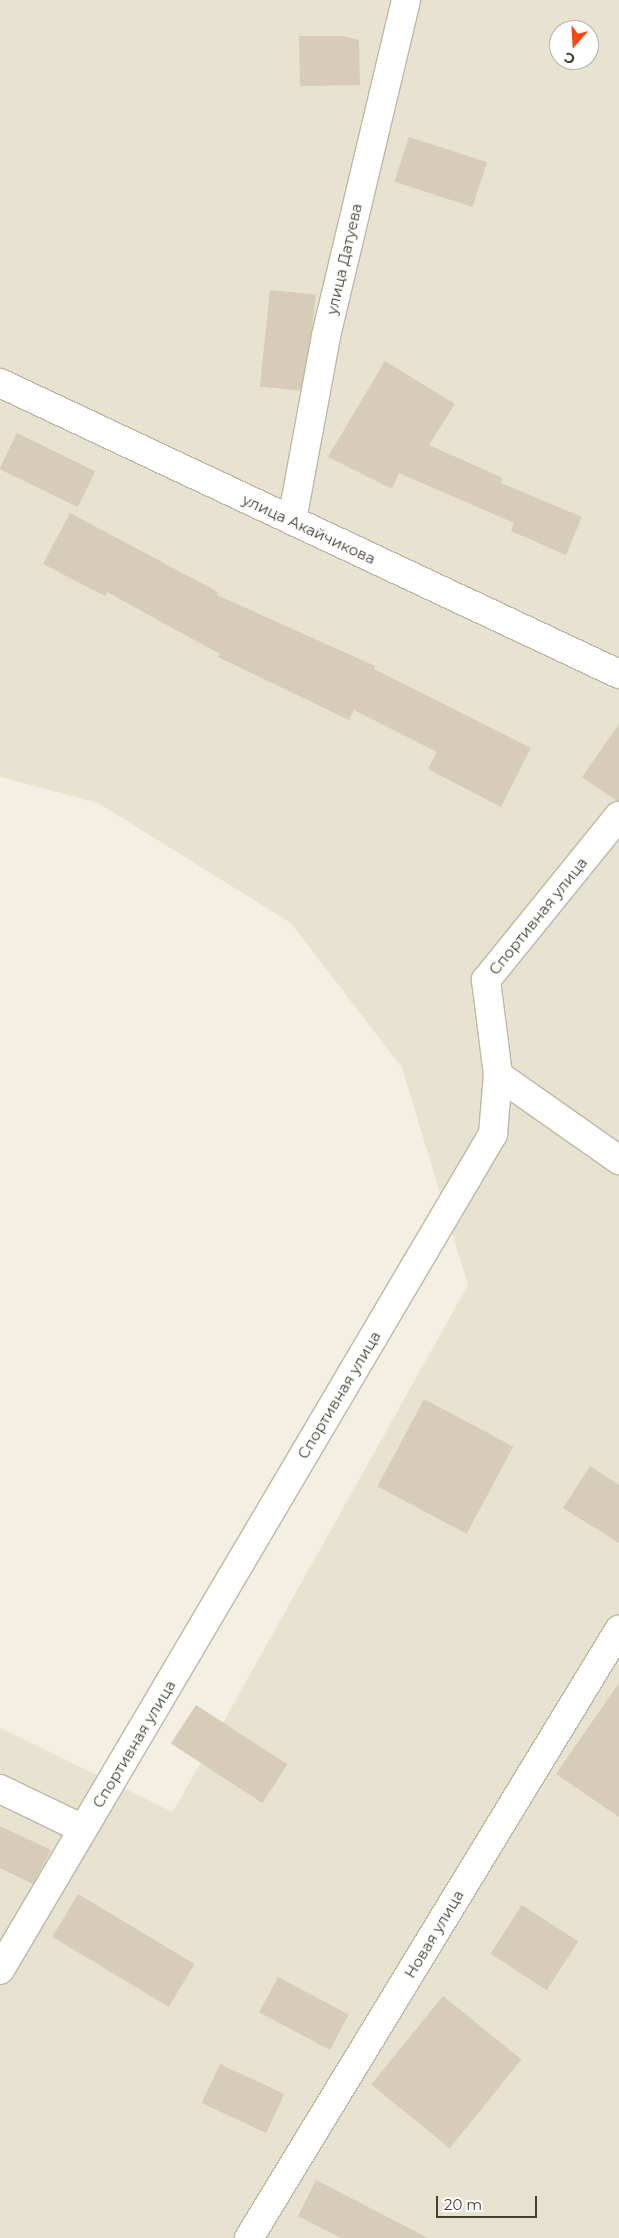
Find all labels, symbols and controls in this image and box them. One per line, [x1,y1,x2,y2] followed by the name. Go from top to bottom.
[549,20,599,70] north arrow
[562,48,577,68] text: С
[322,202,366,316] street label: улица Датуева
[240,490,378,568] street label: улица Акайчикова
[485,854,591,978] street label: Спортивная улица
[294,1328,384,1462] street label: Спортивная улица
[89,1677,179,1811] street label: Спортивная улица
[401,1887,467,1981] street label: Новая улица
[439,2186,540,2218] scale bar
[444,2195,482,2214] text: 20 m

